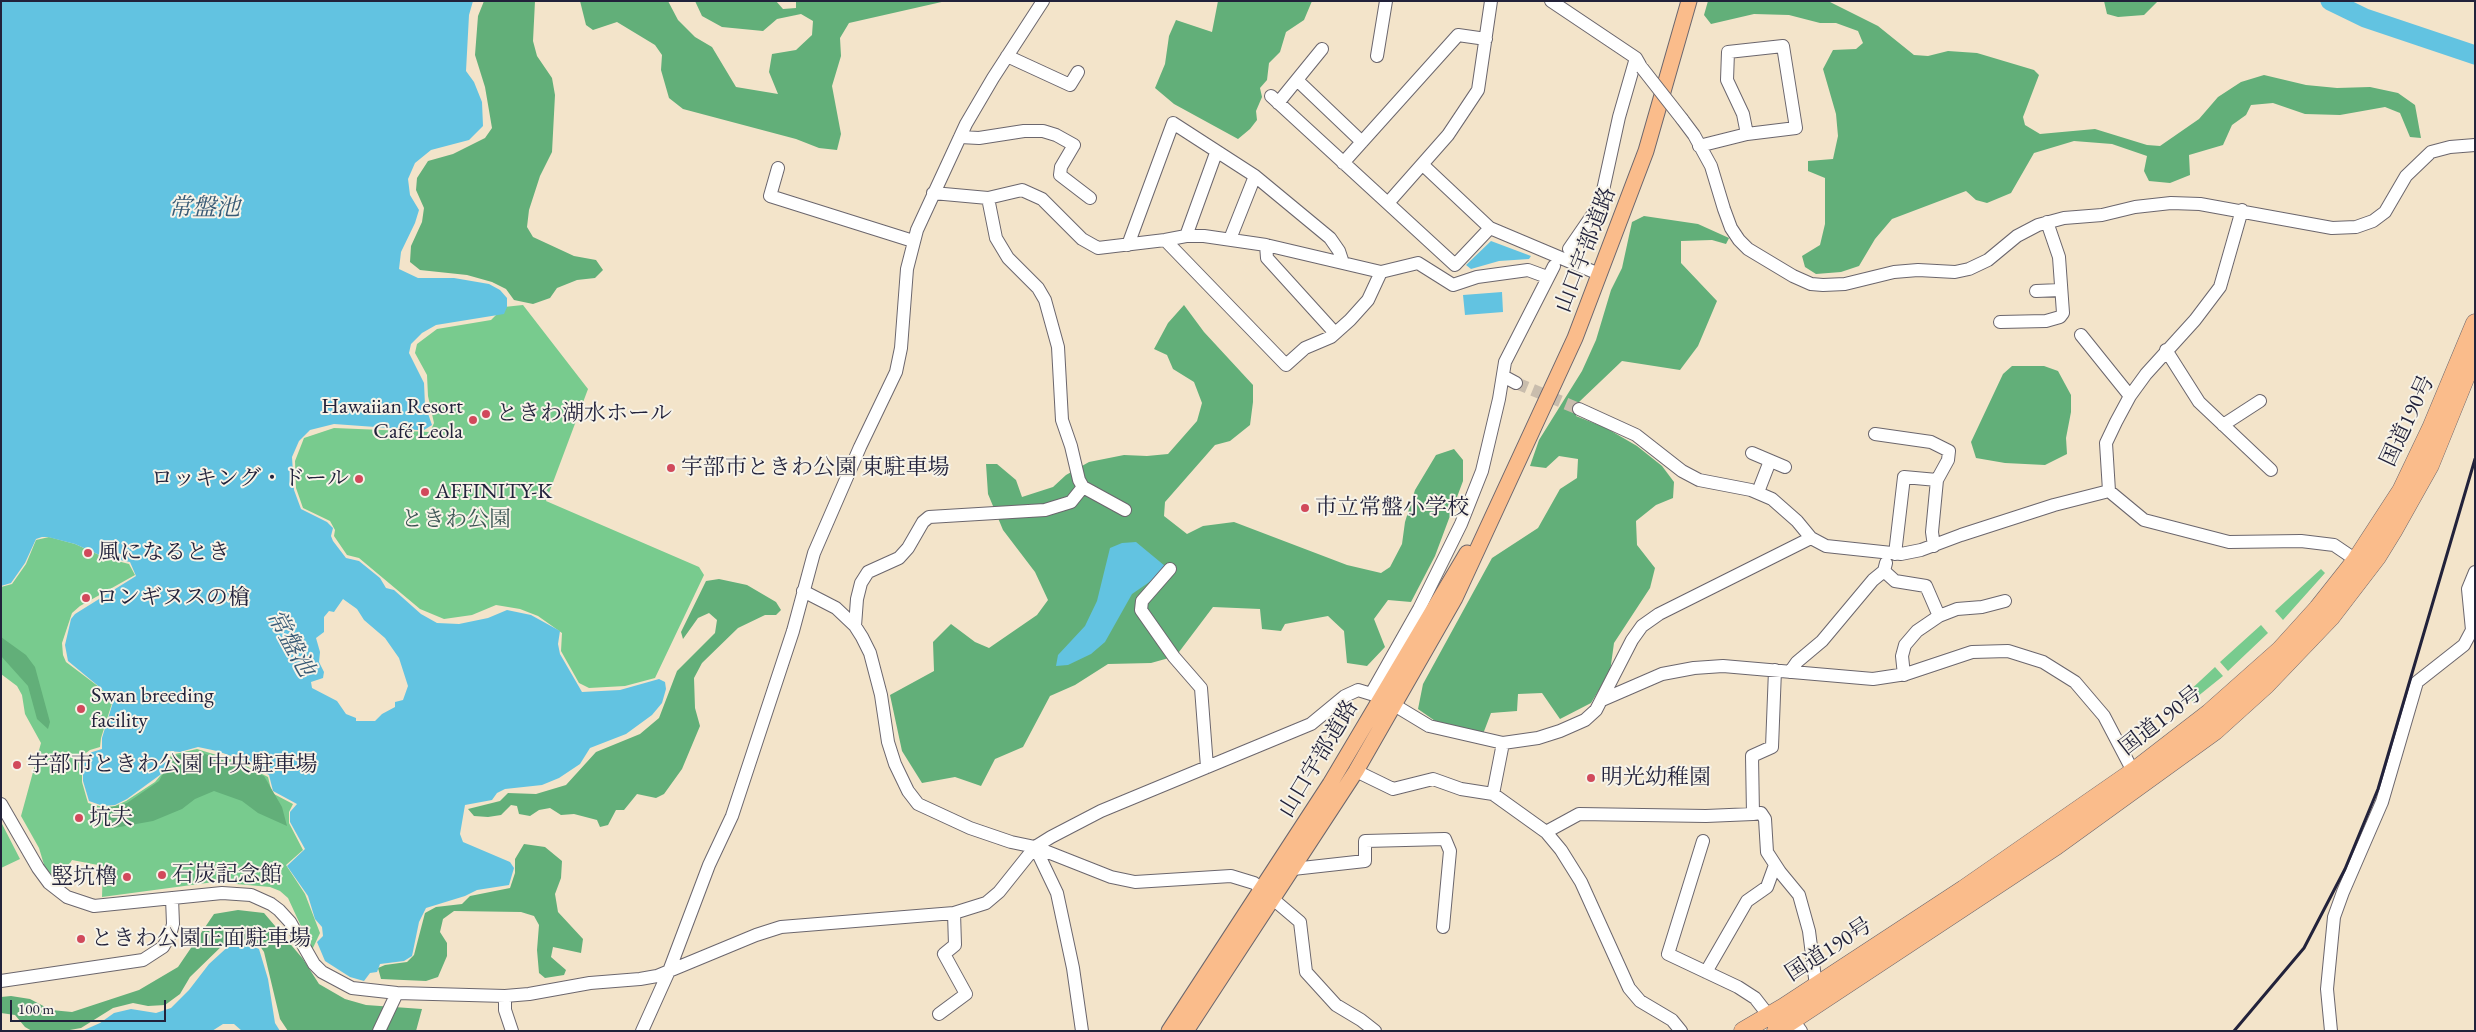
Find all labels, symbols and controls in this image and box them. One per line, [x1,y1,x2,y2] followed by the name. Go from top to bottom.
[1550,184,1622,316] street label: 山口宇部道路
[168,194,240,222] water label: 常盤池
[2375,371,2441,471] street label: 国道190号
[321,394,463,446] place label: Hawaiian Resort Café Leola
[496,401,672,427] place label: ときわ湖水ホール
[480,408,492,420] marker: ときわ湖水ホール
[467,414,479,426] marker: Hawaiian Resort Café Leola
[681,455,949,481] place label: 宇部市ときわ公園 東駐車場
[665,462,677,474] marker: 宇部市ときわ公園 東駐車場
[151,466,349,492] place label: ロッキング・ドール
[353,473,365,485] marker: ロッキング・ドール
[435,479,552,505] place label: AFFINITY-K
[419,486,431,498] marker: AFFINITY-K
[1315,495,1469,521] place label: 市立常盤小学校
[1299,502,1311,514] marker: 市立常盤小学校
[401,507,511,533] park label: ときわ公園
[98,540,230,566] place label: 風になるとき
[82,547,94,559] marker: 風になるとき
[96,585,250,611] place label: ロンギヌスの槍
[80,592,92,604] marker: ロンギヌスの槍
[260,605,320,681] water label: 常盤池
[2114,681,2208,761] street label: 国道190号
[91,683,214,734] place label: Swan breeding facility
[1274,696,1364,822] street label: 山口宇部道路
[75,703,87,715] marker: Swan breeding facility
[27,752,317,778] place label: 宇部市ときわ公園 中央駐車場
[11,759,23,771] marker: 宇部市ときわ公園 中央駐車場
[1601,765,1711,791] place label: 明光幼稚園
[1585,772,1597,784] marker: 明光幼稚園
[89,805,133,831] place label: 坑夫
[73,812,85,824] marker: 坑夫
[172,862,282,888] place label: 石炭記念館
[51,864,117,890] place label: 竪坑櫓
[156,869,168,881] marker: 石炭記念館
[121,871,133,883] marker: 竪坑櫓
[1781,912,1877,988] street label: 国道190号
[91,926,311,952] place label: ときわ公園正面駐車場
[75,933,87,945] marker: ときわ公園正面駐車場
[12,990,169,1022] scale bar
[18,999,54,1018] text: 100 m

